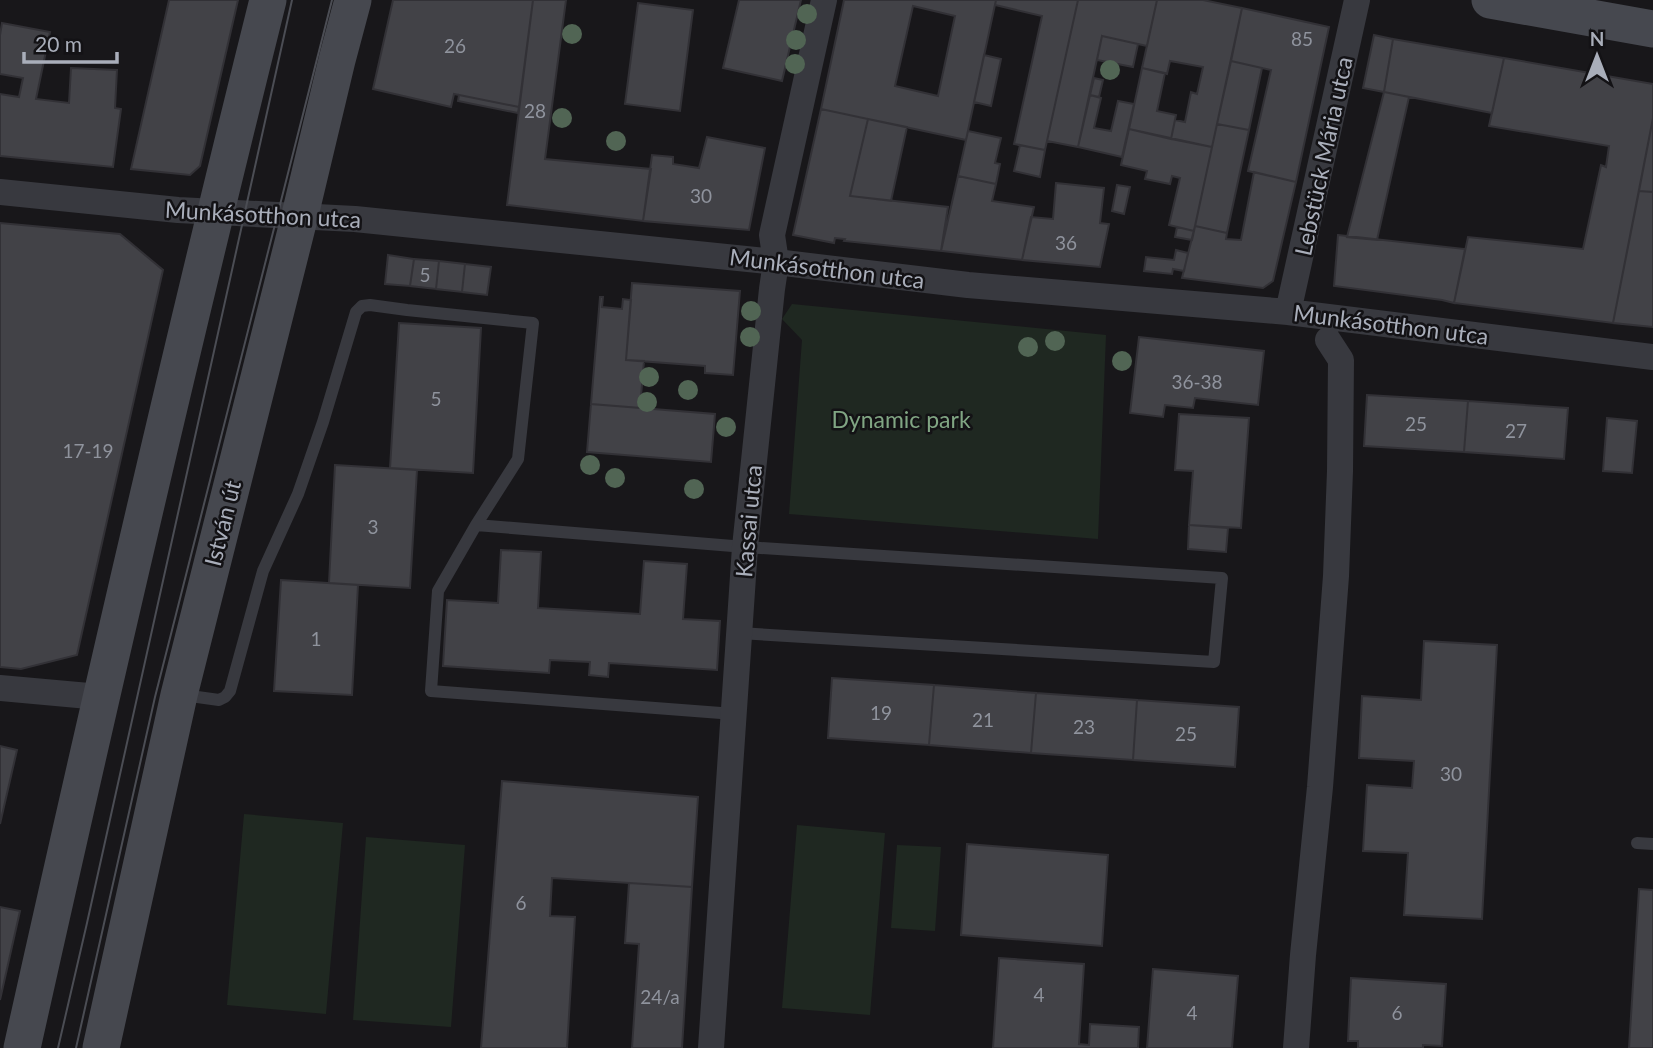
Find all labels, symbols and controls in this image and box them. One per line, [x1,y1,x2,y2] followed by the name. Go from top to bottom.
[24,21,117,65] scale bar
[1562,21,1632,91] north arrow
[1291,27,1313,50] house number: 85
[1590,27,1604,50] text: N
[35,31,82,56] text: 20 m
[444,34,466,57] house number: 26
[1288,54,1358,258] street label: Lebstück Mária utca
[524,99,546,122] house number: 28
[690,184,712,207] house number: 30
[164,195,362,233] street label: Munkásotthon utca
[1055,231,1077,254] house number: 36
[728,242,926,294] street label: Munkásotthon utca
[419,263,431,286] house number: 5
[1292,298,1490,350] street label: Munkásotthon utca
[1171,370,1223,393] house number: 36-38
[430,387,442,410] house number: 5
[831,405,971,433] park label: Dynamic park
[1405,412,1427,435] house number: 25
[1505,419,1527,442] house number: 27
[62,439,114,462] house number: 17-19
[729,464,767,578] street label: Kassai utca
[198,477,246,569] street label: István út
[367,515,379,538] house number: 3
[310,627,322,650] house number: 1
[870,701,892,724] house number: 19
[972,708,994,731] house number: 21
[1073,715,1095,738] house number: 23
[1175,722,1197,745] house number: 25
[1440,762,1462,785] house number: 30
[515,891,527,914] house number: 6
[1033,983,1045,1006] house number: 4
[640,985,680,1008] house number: 24/a
[1186,1001,1198,1024] house number: 4
[1391,1001,1403,1024] house number: 6

